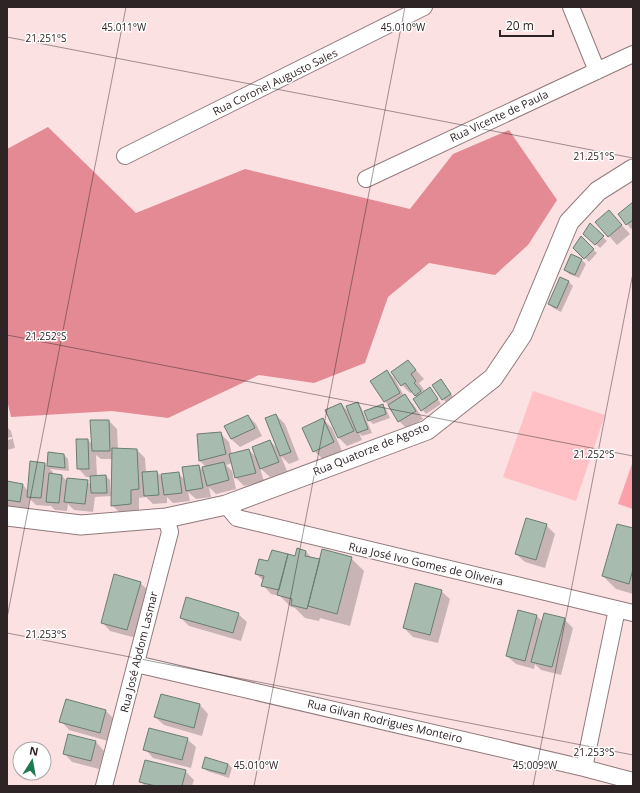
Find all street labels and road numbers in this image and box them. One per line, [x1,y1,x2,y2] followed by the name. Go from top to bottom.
[210,45,340,118] street label: Rua Coronel Augusto Sales
[447,86,551,145] street label: Rua Vicente de Paula
[310,418,432,479] street label: Rua Quatorze de Agosto
[347,538,505,589] street label: Rua José Ivo Gomes de Oliveira
[116,589,161,714] street label: Rua José Abdom Lasmar
[306,695,465,746] street label: Rua Gilvan Rodrigues Monteiro

